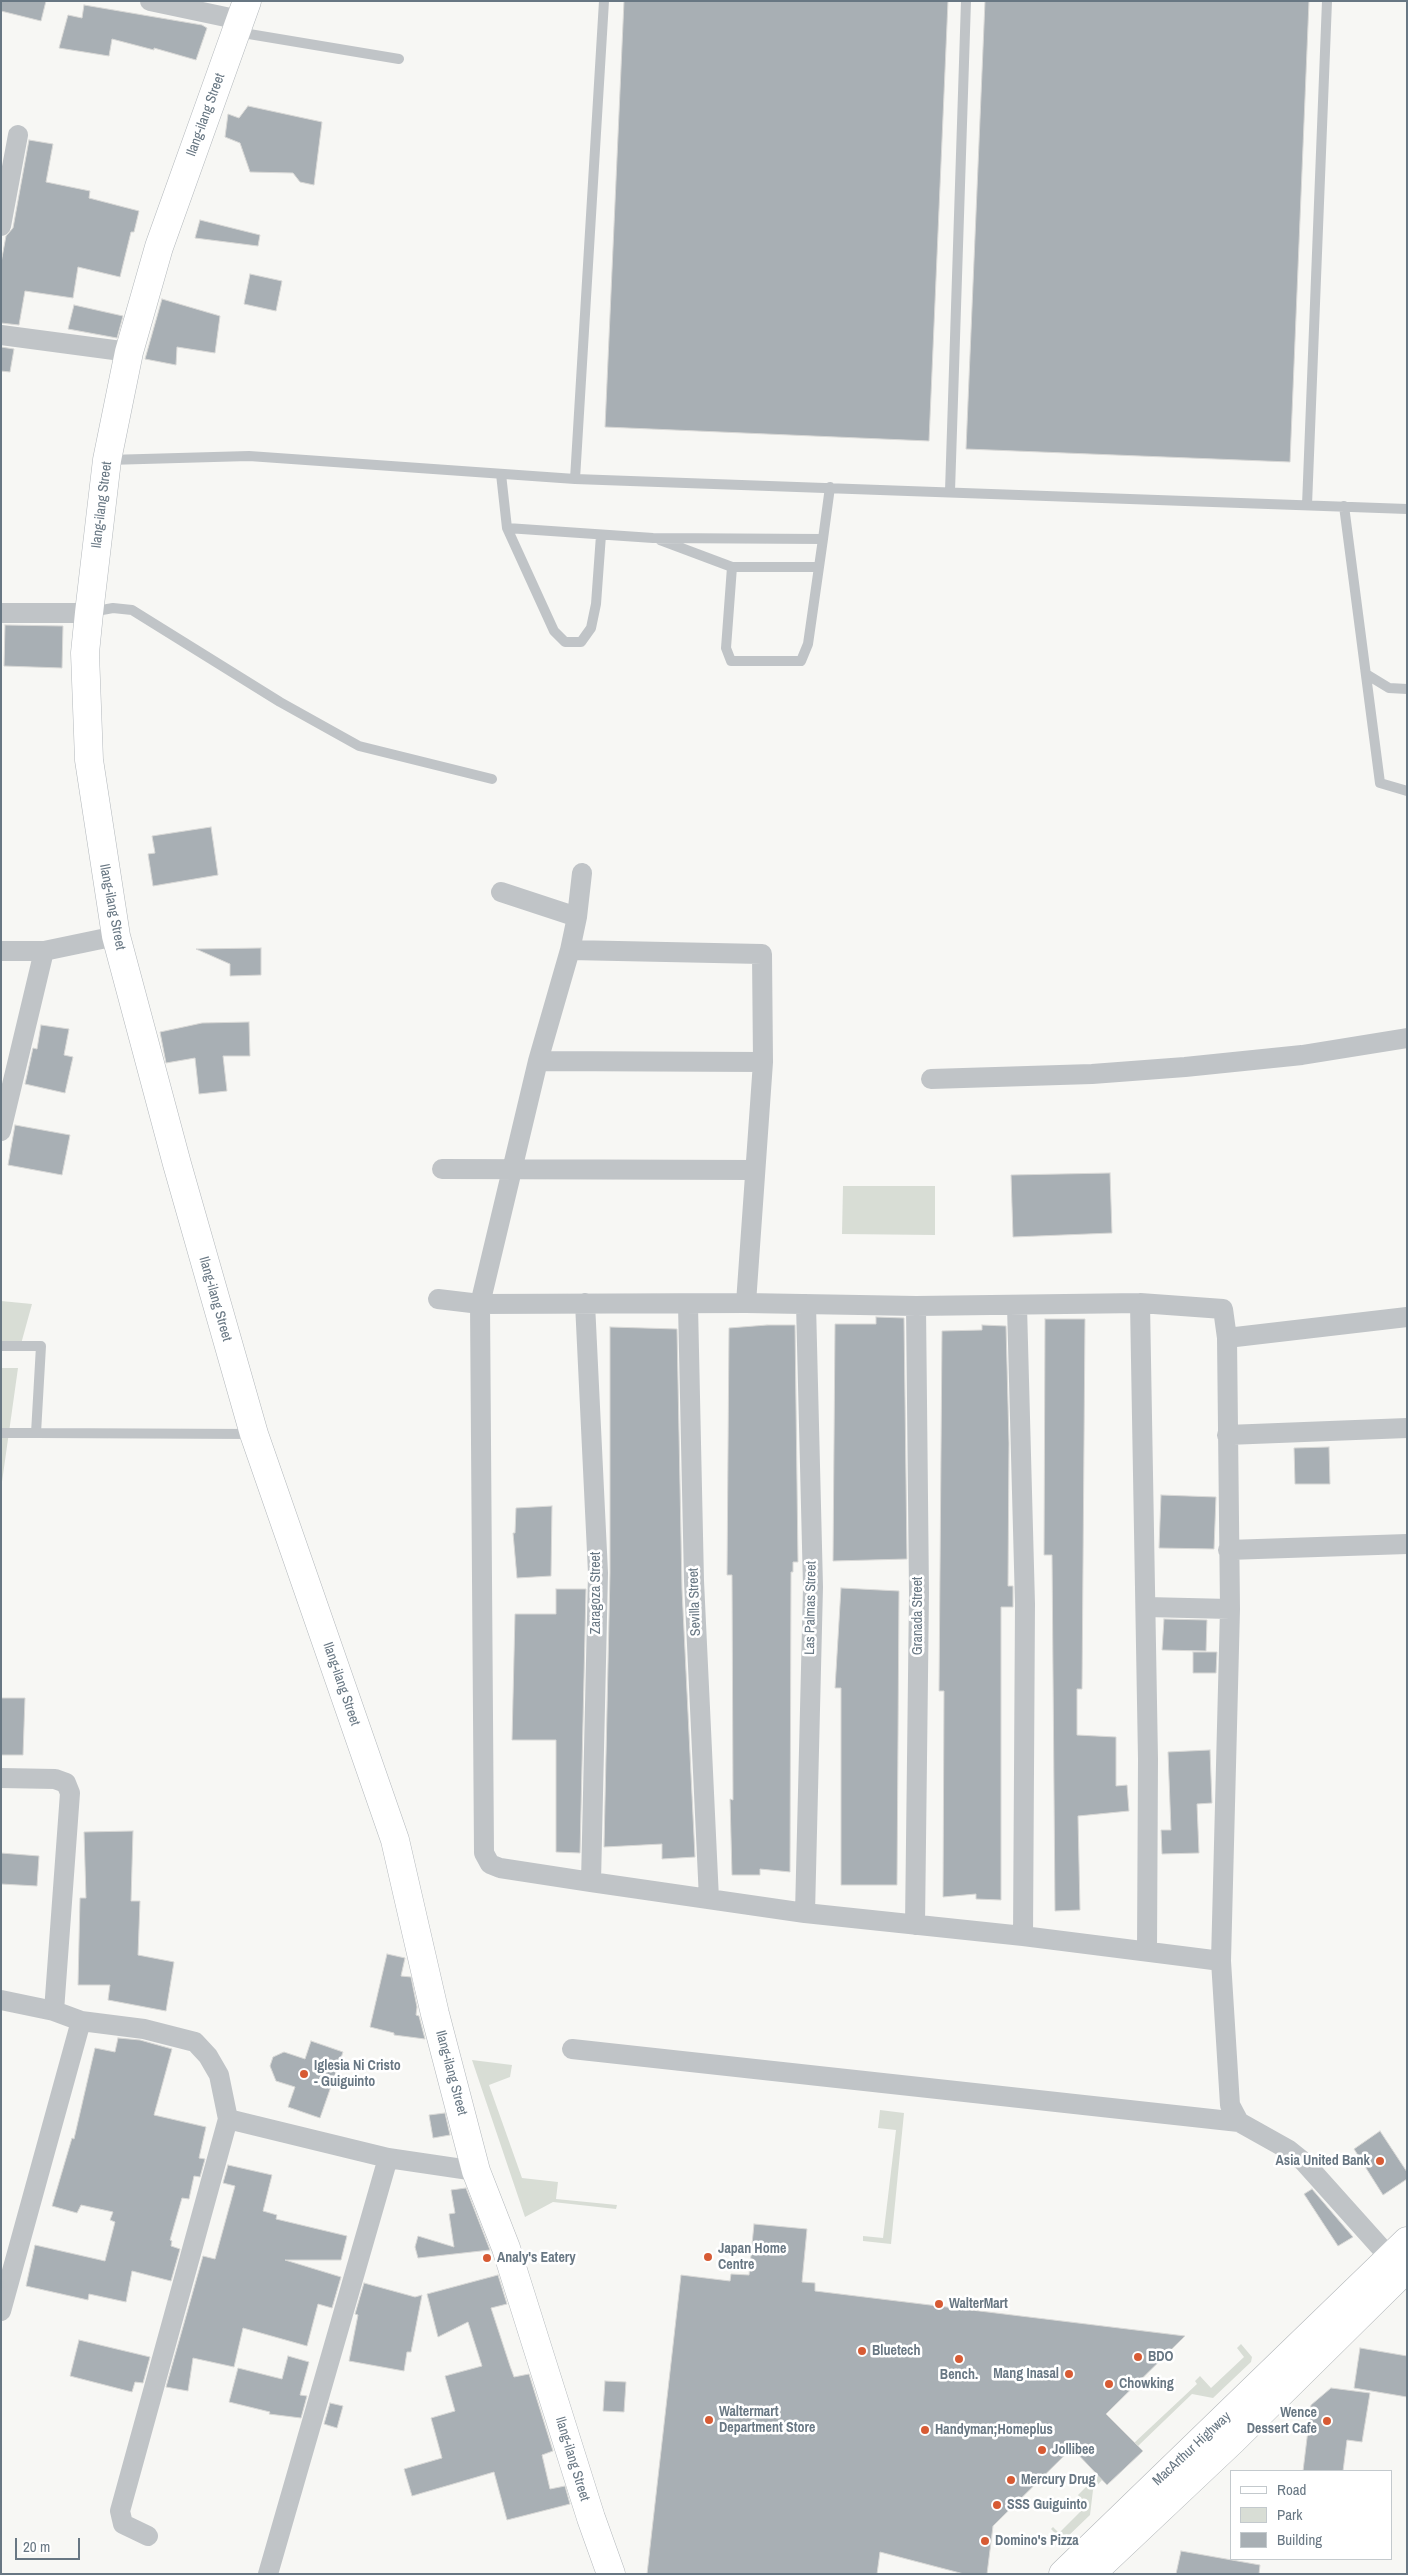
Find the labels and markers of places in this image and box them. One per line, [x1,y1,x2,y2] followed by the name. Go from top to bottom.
[314,2058,401,2090] place label: Iglesia Ni Cristo - Guiguinto
[298,2068,310,2080] marker: Iglesia Ni Cristo - Guiguinto
[1276,2153,1370,2169] place label: Asia United Bank
[1374,2155,1386,2167] marker: Asia United Bank
[718,2241,786,2274] place label: Japan Home Centre
[497,2250,576,2266] place label: Analy's Eatery
[702,2251,714,2263] marker: Japan Home Centre
[481,2252,493,2264] marker: Analy's Eatery
[949,2296,1008,2312] place label: WalterMart
[933,2298,945,2310] marker: WalterMart
[872,2343,920,2359] place label: Bluetech
[856,2345,868,2357] marker: Bluetech
[1148,2349,1174,2365] place label: BDO
[1132,2351,1144,2363] marker: BDO
[953,2353,965,2365] marker: Bench.
[993,2366,1059,2382] place label: Mang Inasal
[940,2367,978,2383] place label: Bench.
[1063,2368,1075,2380] marker: Mang Inasal
[1119,2376,1174,2392] place label: Chowking
[1103,2378,1115,2390] marker: Chowking
[719,2404,815,2436] place label: Waltermart Department Store
[1247,2405,1317,2438] place label: Wence Dessert Cafe
[703,2414,715,2426] marker: Waltermart Department Store
[1321,2415,1333,2427] marker: Wence Dessert Cafe
[935,2422,1053,2438] place label: Handyman;Homeplus
[919,2424,931,2436] marker: Handyman;Homeplus
[1052,2442,1095,2458] place label: Jollibee
[1036,2444,1048,2456] marker: Jollibee
[1021,2472,1096,2488] place label: Mercury Drug
[1005,2474,1017,2486] marker: Mercury Drug
[1007,2497,1087,2513] place label: SSS Guiguinto
[991,2499,1003,2511] marker: SSS Guiguinto
[995,2533,1079,2549] place label: Domino's Pizza
[979,2535,991,2547] marker: Domino's Pizza

